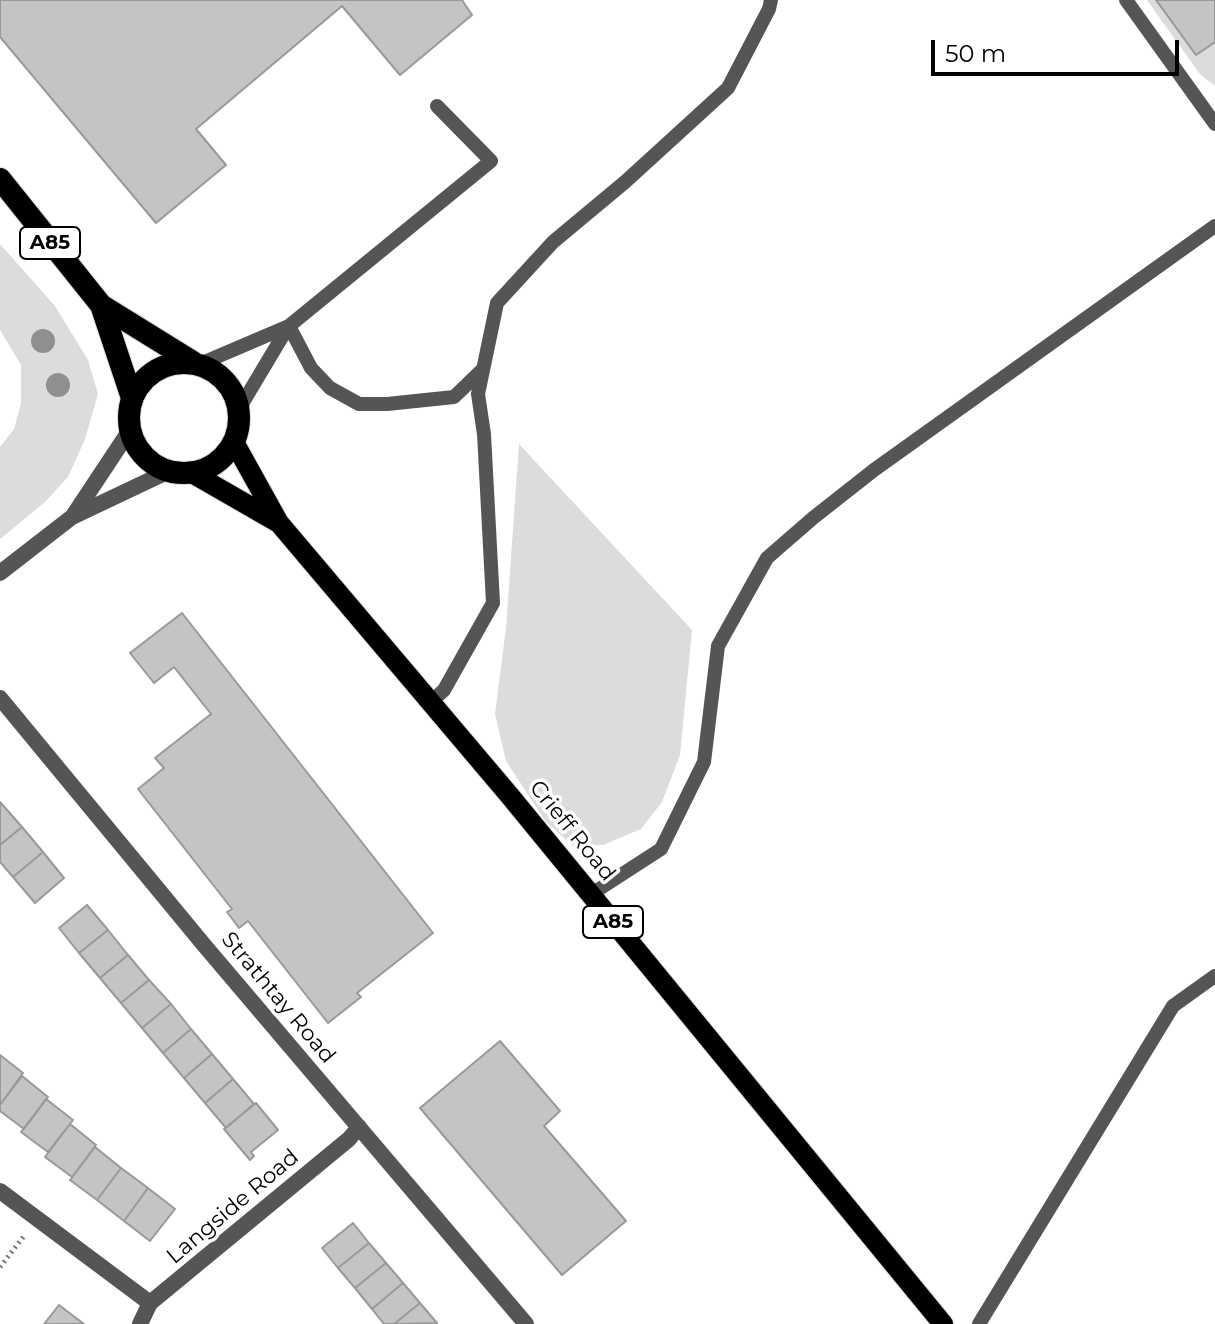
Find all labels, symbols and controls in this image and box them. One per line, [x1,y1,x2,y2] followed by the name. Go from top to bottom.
[935,24,1183,74] scale bar
[945,39,1006,68] text: 50 m
[20,227,80,259] road number: A85
[523,775,621,887] street label: Crieff Road
[583,906,643,938] road number: A85
[215,927,341,1069] street label: Strathtay Road
[162,1144,304,1270] street label: Langside Road

